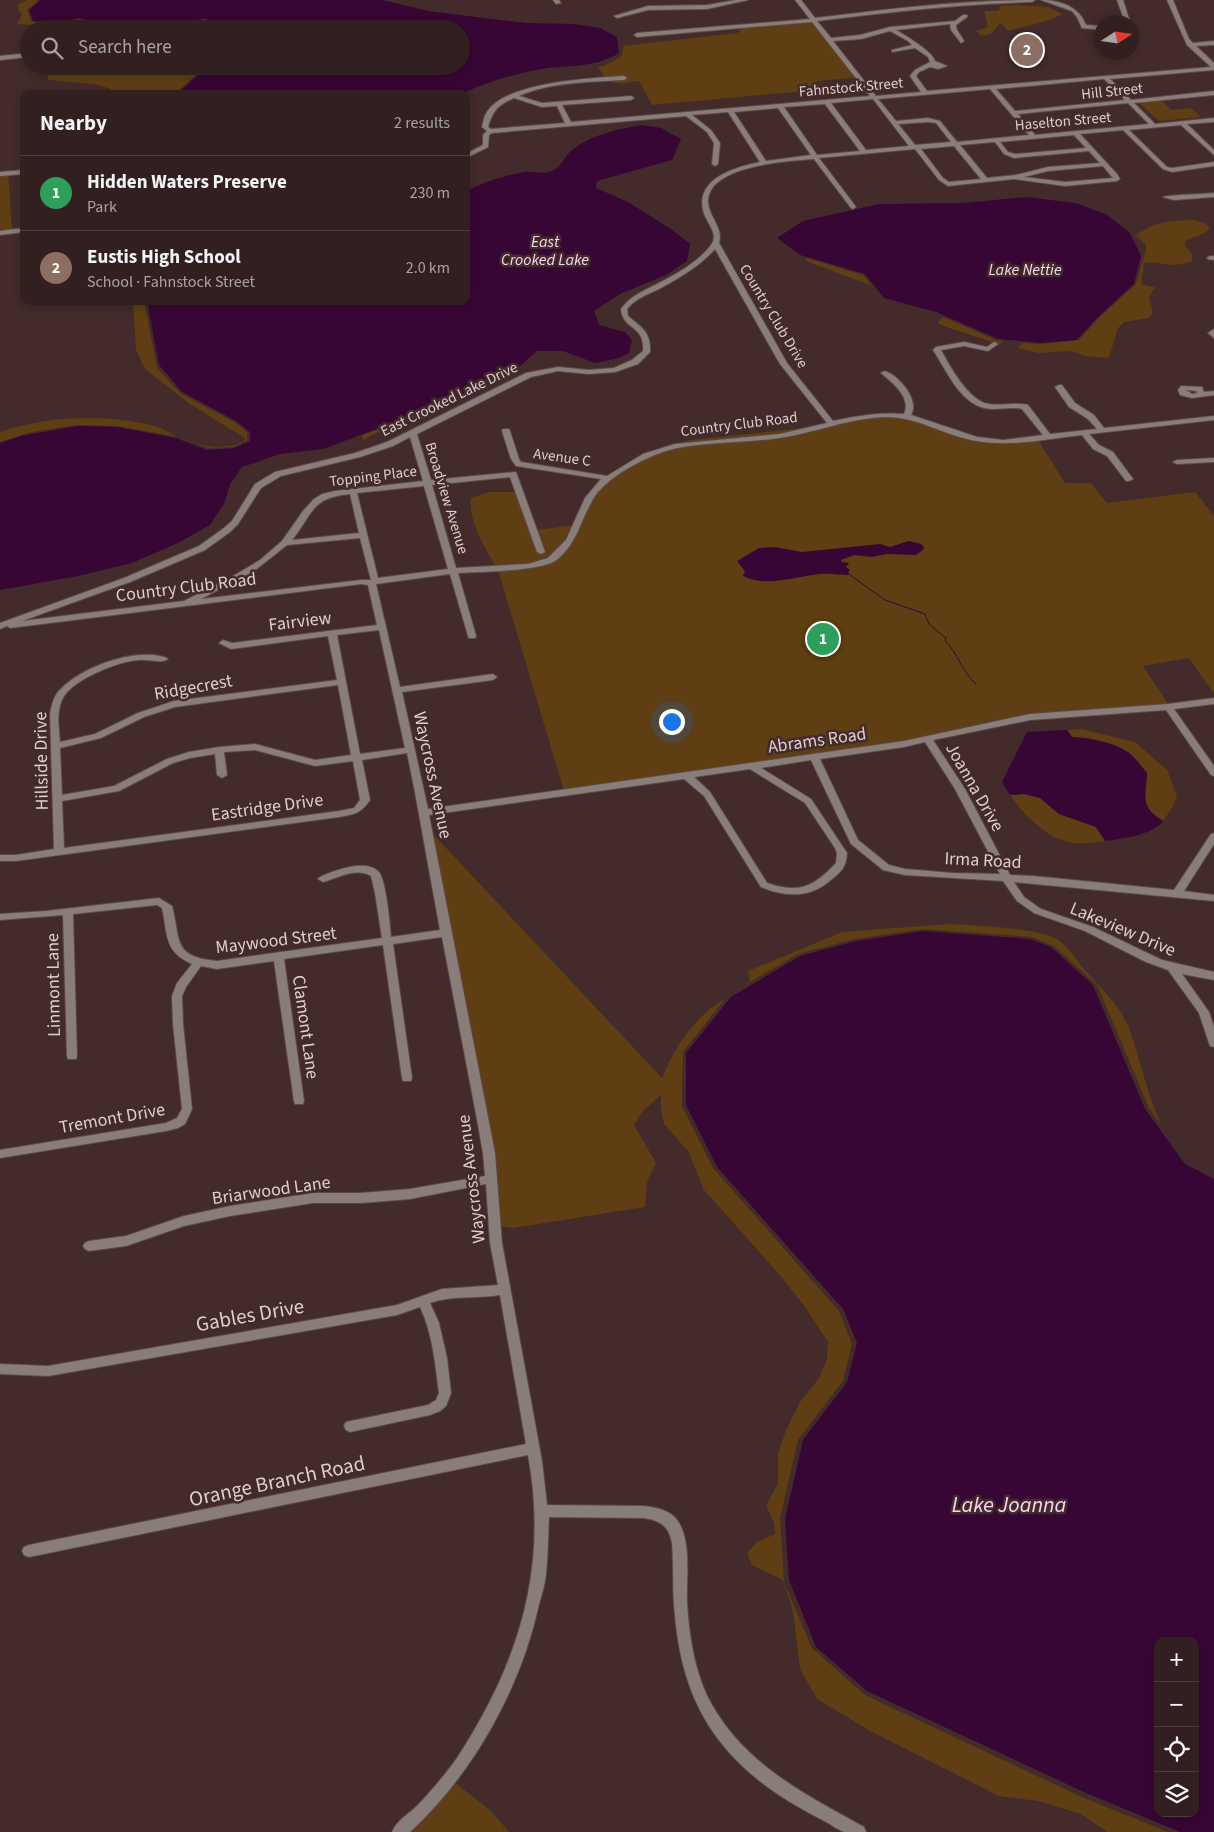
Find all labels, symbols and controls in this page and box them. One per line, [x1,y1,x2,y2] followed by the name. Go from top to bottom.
[1094,15,1139,60] north arrow
[20,20,470,75] search box
[1011,31,1043,69] pin: 2
[38,34,66,62] icon: search
[78,34,172,61] text: Search here
[798,72,904,103] street label: Fahnstock Street
[1080,78,1144,105] street label: Hill Street
[1014,107,1112,136] street label: Haselton Street
[40,108,107,138] text: Nearby
[394,112,450,134] text: 2 results
[87,169,287,196] text: Hidden Waters Preserve
[52,182,60,204] text: 1
[410,182,450,204] text: 230 m
[87,196,117,218] text: Park
[501,231,589,271] water label: East Crooked Lake
[87,244,241,271] text: Eustis High School
[52,257,60,279] text: 2
[406,257,450,279] text: 2.0 km
[988,259,1062,281] water label: Lake Nettie
[734,260,813,372] street label: Country Club Drive
[87,271,255,293] text: School · Fahnstock Street
[377,357,521,442] street label: East Crooked Lake Drive
[679,407,799,442] street label: Country Club Road
[420,440,474,557] street label: Broadview Avenue
[532,443,592,472] street label: Avenue C
[328,461,418,492] street label: Topping Place
[114,566,258,609] street label: Country Club Road
[267,605,333,638] street label: Fairview
[807,620,839,658] pin: 1
[152,668,234,707] street label: Ridgecrest
[407,709,458,841] street label: Waycross Avenue
[659,709,685,735] your location
[28,711,55,811] street label: Hillside Drive
[766,721,868,760] street label: Abrams Road
[939,738,1010,836] street label: Joanna Drive
[209,787,325,828] street label: Eastridge Drive
[944,846,1022,875] street label: Irma Road
[1066,896,1180,963] street label: Lakeview Drive
[214,921,338,960] street label: Maywood Street
[40,933,67,1037] street label: Linmont Lane
[286,973,325,1081] street label: Clamont Lane
[57,1097,167,1140] street label: Tremont Drive
[451,1113,492,1245] street label: Waycross Avenue
[210,1170,332,1211] street label: Briarwood Lane
[194,1291,306,1339] street label: Gables Drive
[186,1448,368,1514] street label: Orange Branch Road
[952,1489,1067,1521] water label: Lake Joanna
[1154,1637,1199,1817] map controls
[1154,1637,1199,1682] button: +
[1154,1682,1199,1727] button: −
[1154,1727,1199,1772] button: locate
[1154,1772,1199,1817] button: layers

